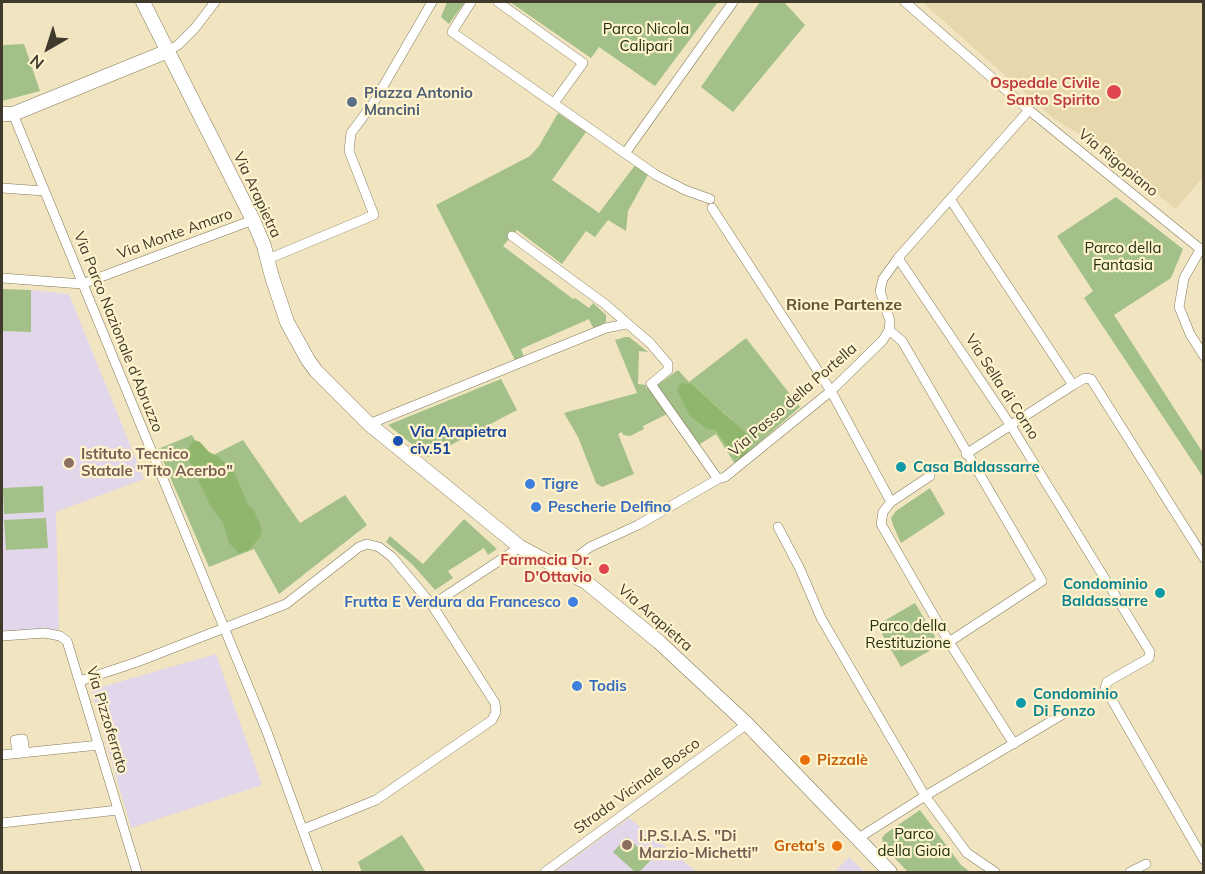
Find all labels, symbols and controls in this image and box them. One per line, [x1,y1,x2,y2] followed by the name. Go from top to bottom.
[18,18,78,78] north arrow
[603,20,689,55] park label: Parco Nicola Calipari
[26,50,48,74] text: N
[990,74,1100,109] place label: Ospedale Civile Santo Spirito
[1105,83,1123,101] marker: Ospedale Civile Santo Spirito
[364,84,473,119] place label: Piazza Antonio Mancini
[345,95,359,109] marker: Piazza Antonio Mancini
[1074,125,1162,201] street label: Via Rigopiano
[229,149,285,241] street label: Via Arapietra
[115,205,235,263] street label: Via Monte Amaro
[69,229,167,435] street label: Via Parco Nazionale d'Abruzzo
[1085,239,1161,274] park label: Parco della Fantasia
[786,295,902,315] district label: Rione Partenze
[961,331,1043,443] street label: Via Sella di Corno
[725,340,861,460] street label: Via Passo della Portella
[410,423,507,458] place label: Via Arapietra civ.51
[391,434,405,448] marker: Via Arapietra civ.51
[81,445,233,480] place label: Istituto Tecnico Statale "Tito Acerbo"
[62,456,76,470] marker: Istituto Tecnico Statale "Tito Acerbo"
[913,458,1040,476] place label: Casa Baldassarre
[894,460,908,474] marker: Casa Baldassarre
[542,475,579,493] place label: Tigre
[523,477,537,491] marker: Tigre
[548,498,671,516] place label: Pescherie Delfino
[529,500,543,514] marker: Pescherie Delfino
[500,551,592,586] place label: Farmacia Dr. D'Ottavio
[597,562,611,576] marker: Farmacia Dr. D'Ottavio
[1062,575,1148,610] place label: Condominio Baldassarre
[614,581,696,655] street label: Via Arapietra
[1153,586,1167,600] marker: Condominio Baldassarre
[344,593,561,611] place label: Frutta E Verdura da Francesco
[566,595,580,609] marker: Frutta E Verdura da Francesco
[865,617,951,652] park label: Parco della Restituzione
[82,664,132,776] street label: Via Pizzoferrato
[589,677,627,695] place label: Todis
[570,679,584,693] marker: Todis
[1033,685,1118,720] place label: Condominio Di Fonzo
[1014,696,1028,710] marker: Condominio Di Fonzo
[570,734,704,838] street label: Strada Vicinale Bosco
[817,751,868,769] place label: Pizzalè
[798,753,812,767] marker: Pizzalè
[878,825,950,860] park label: Parco della Gioia
[639,827,758,862] place label: I.P.S.I.A.S. "Di Marzio-Michetti"
[774,837,825,855] place label: Greta's
[620,838,634,852] marker: I.P.S.I.A.S. "Di Marzio-Michetti"
[830,839,844,853] marker: Greta's

